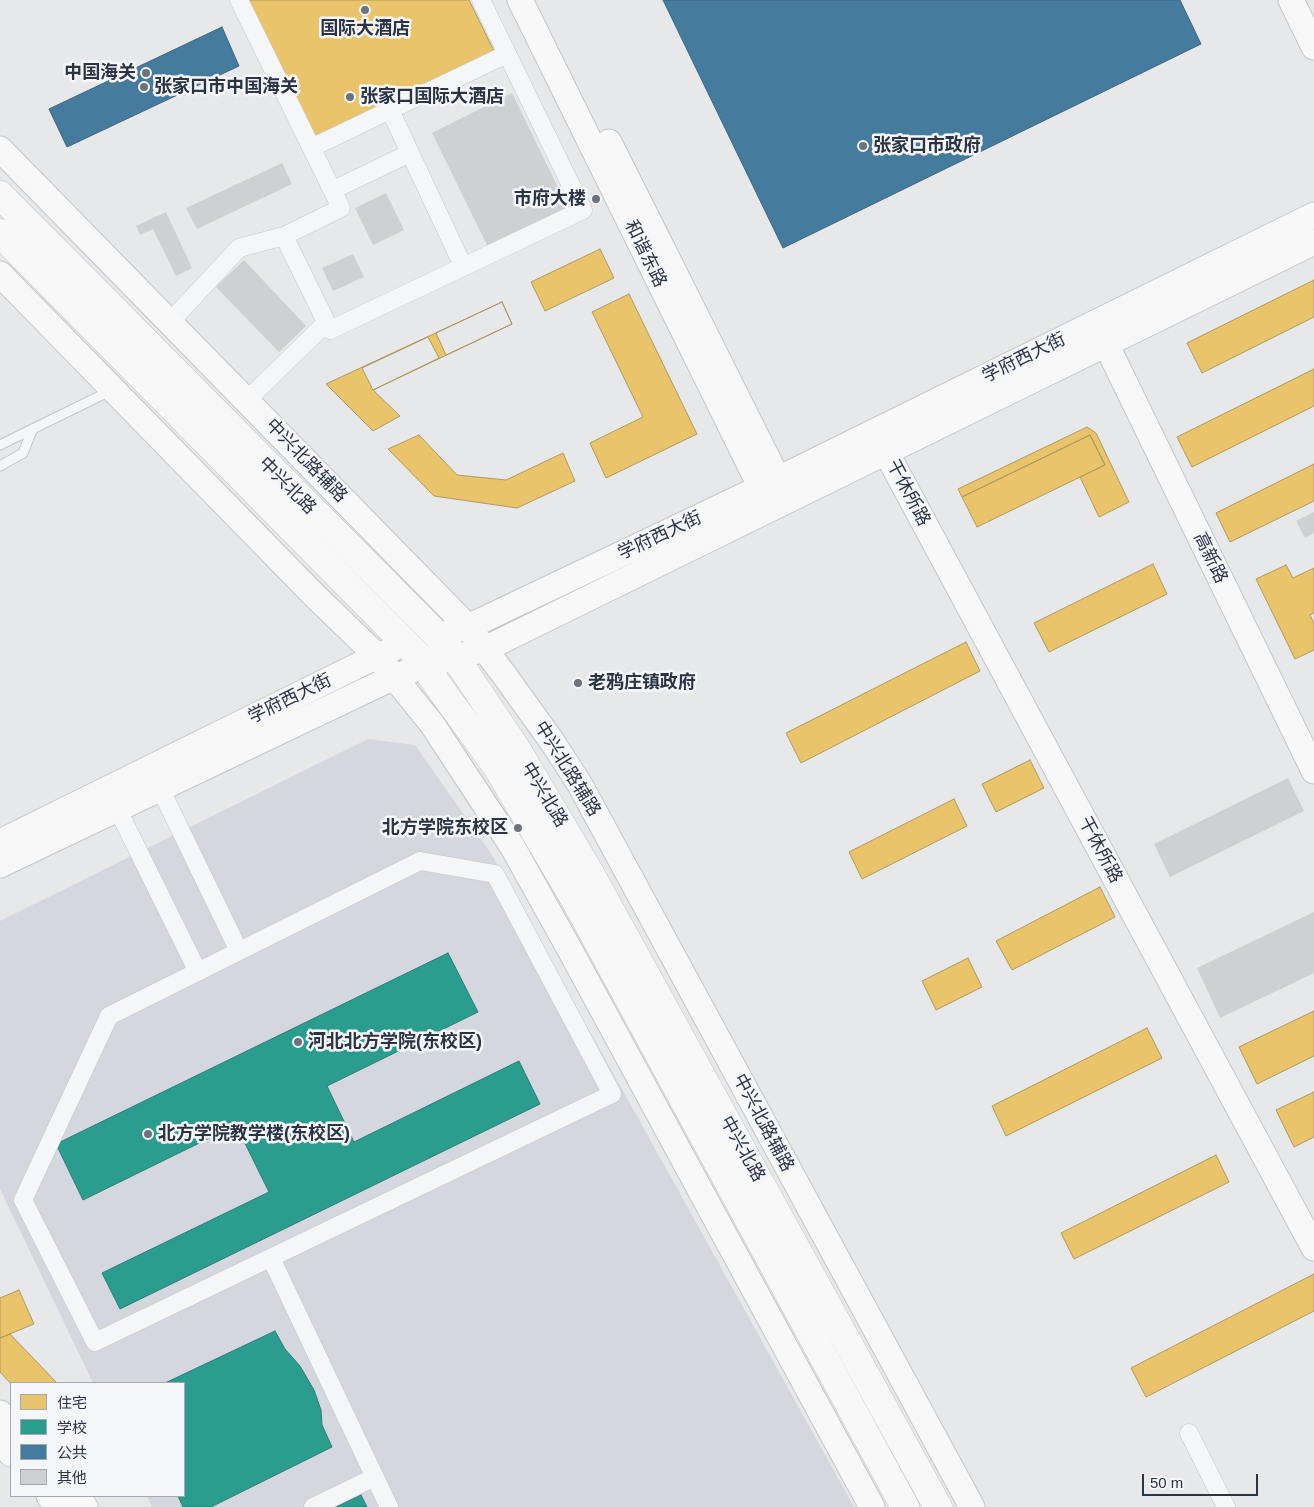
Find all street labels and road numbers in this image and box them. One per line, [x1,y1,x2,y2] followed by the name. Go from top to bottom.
[620,217,670,291] street label: 和谐东路
[979,329,1069,387] street label: 学府西大街
[261,415,351,507] street label: 中兴北路辅路
[254,453,320,519] street label: 中兴北路
[882,456,934,530] street label: 干休所路
[615,507,705,565] street label: 学府西大街
[1188,529,1232,587] street label: 高新路
[245,670,335,728] street label: 学府西大街
[529,717,605,821] street label: 中兴北路辅路
[516,759,572,831] street label: 中兴北路
[1074,813,1126,887] street label: 干休所路
[728,1070,798,1176] street label: 中兴北路辅路
[715,1112,769,1186] street label: 中兴北路

